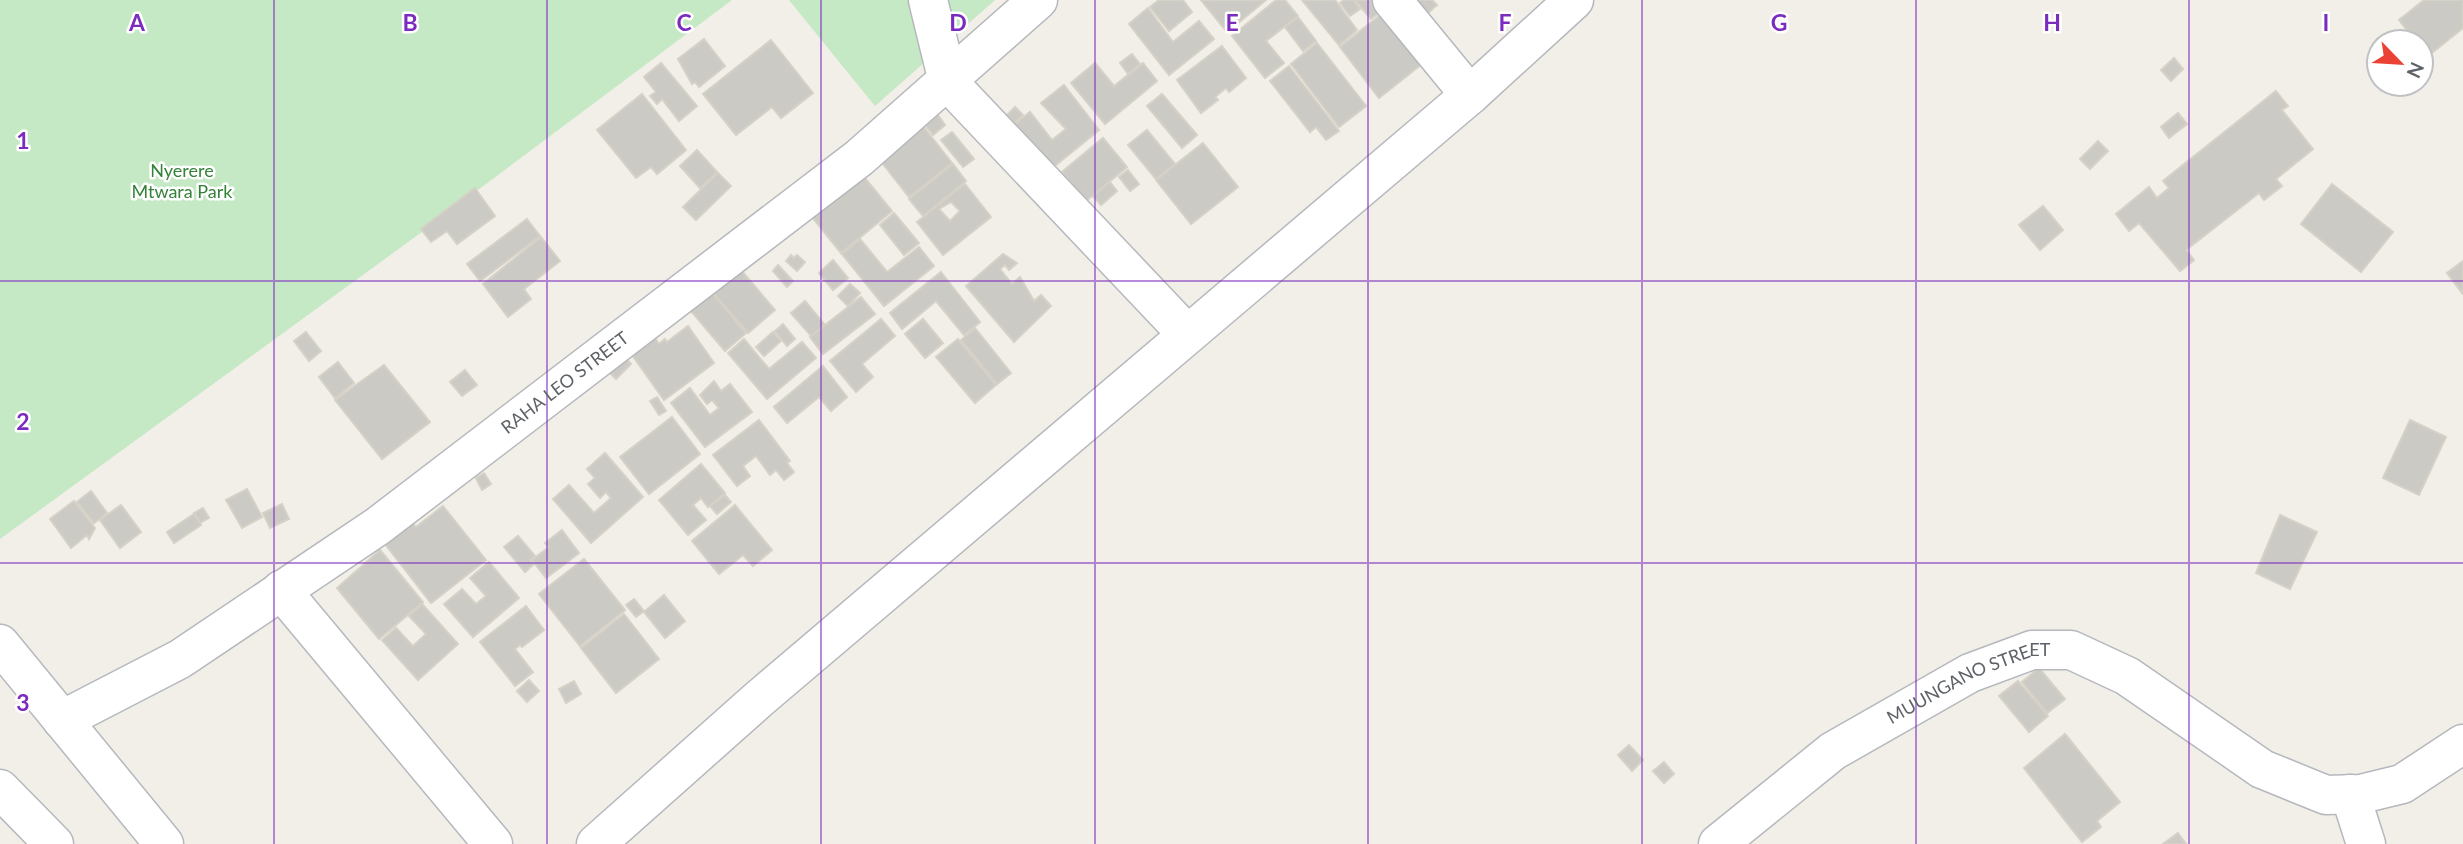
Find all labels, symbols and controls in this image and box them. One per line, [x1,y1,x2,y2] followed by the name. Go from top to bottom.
[128,8,146,36] text: A
[402,8,418,36] text: B
[676,8,692,36] text: C
[949,8,967,36] text: D
[1225,8,1239,36] text: E
[1498,8,1512,36] text: F
[1771,8,1787,36] text: G
[2043,8,2061,36] text: H
[2323,8,2329,36] text: I
[2365,28,2435,98] north arrow
[2402,59,2429,82] text: N
[16,126,30,154] text: 1
[131,159,233,202] park label: Nyerere Mtwara Park
[496,326,633,438] street label: RAHA LEO STREET
[16,407,30,435] text: 2
[1883,638,2051,728] street label: MUUNGANO STREET
[16,688,30,716] text: 3

